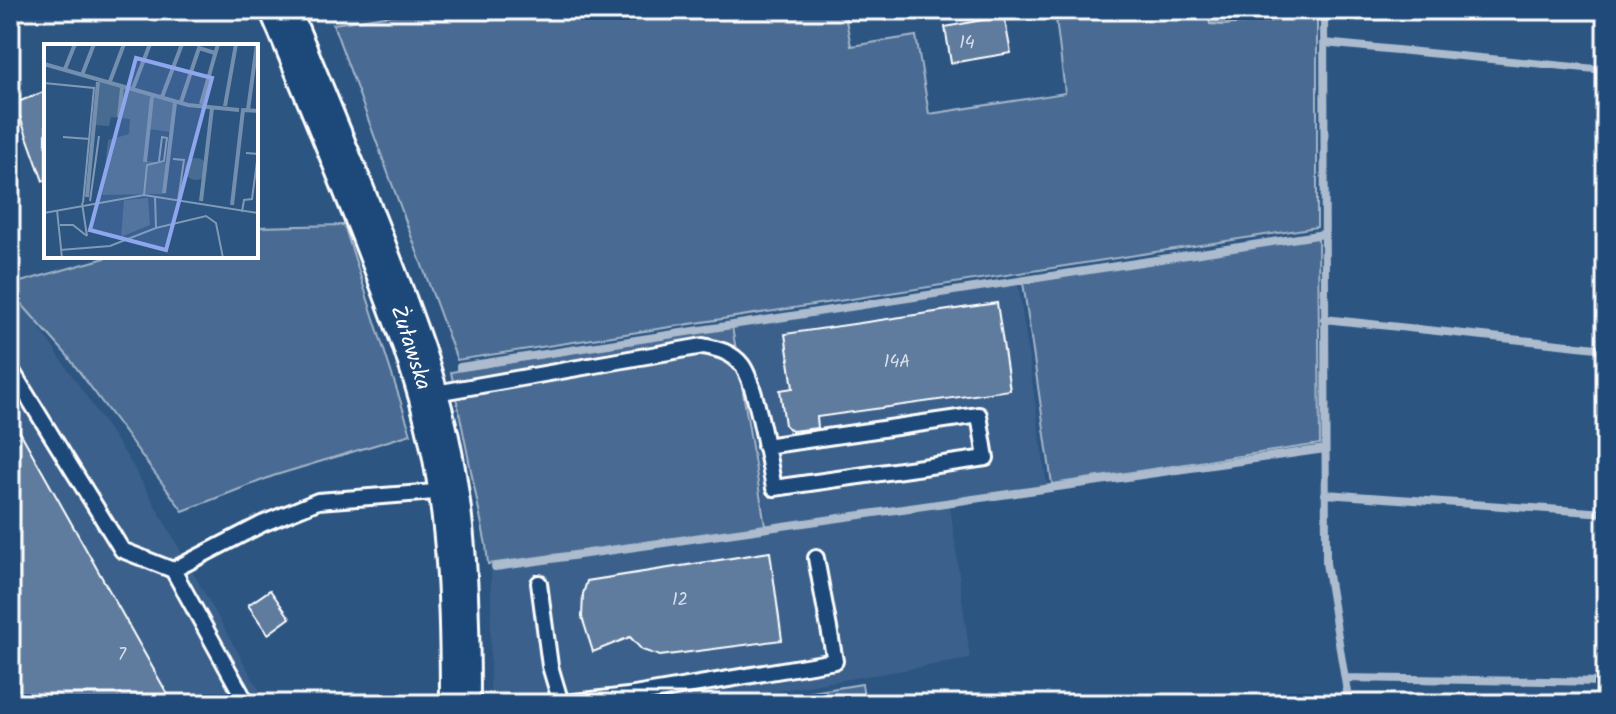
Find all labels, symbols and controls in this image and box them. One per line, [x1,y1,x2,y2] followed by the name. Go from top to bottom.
[959,29,975,58] house number: 14
[44,44,258,258] inset map
[379,301,440,395] street label: Żuławska
[884,348,910,377] house number: 14A
[672,586,688,615] house number: 12
[118,641,127,670] house number: 7

